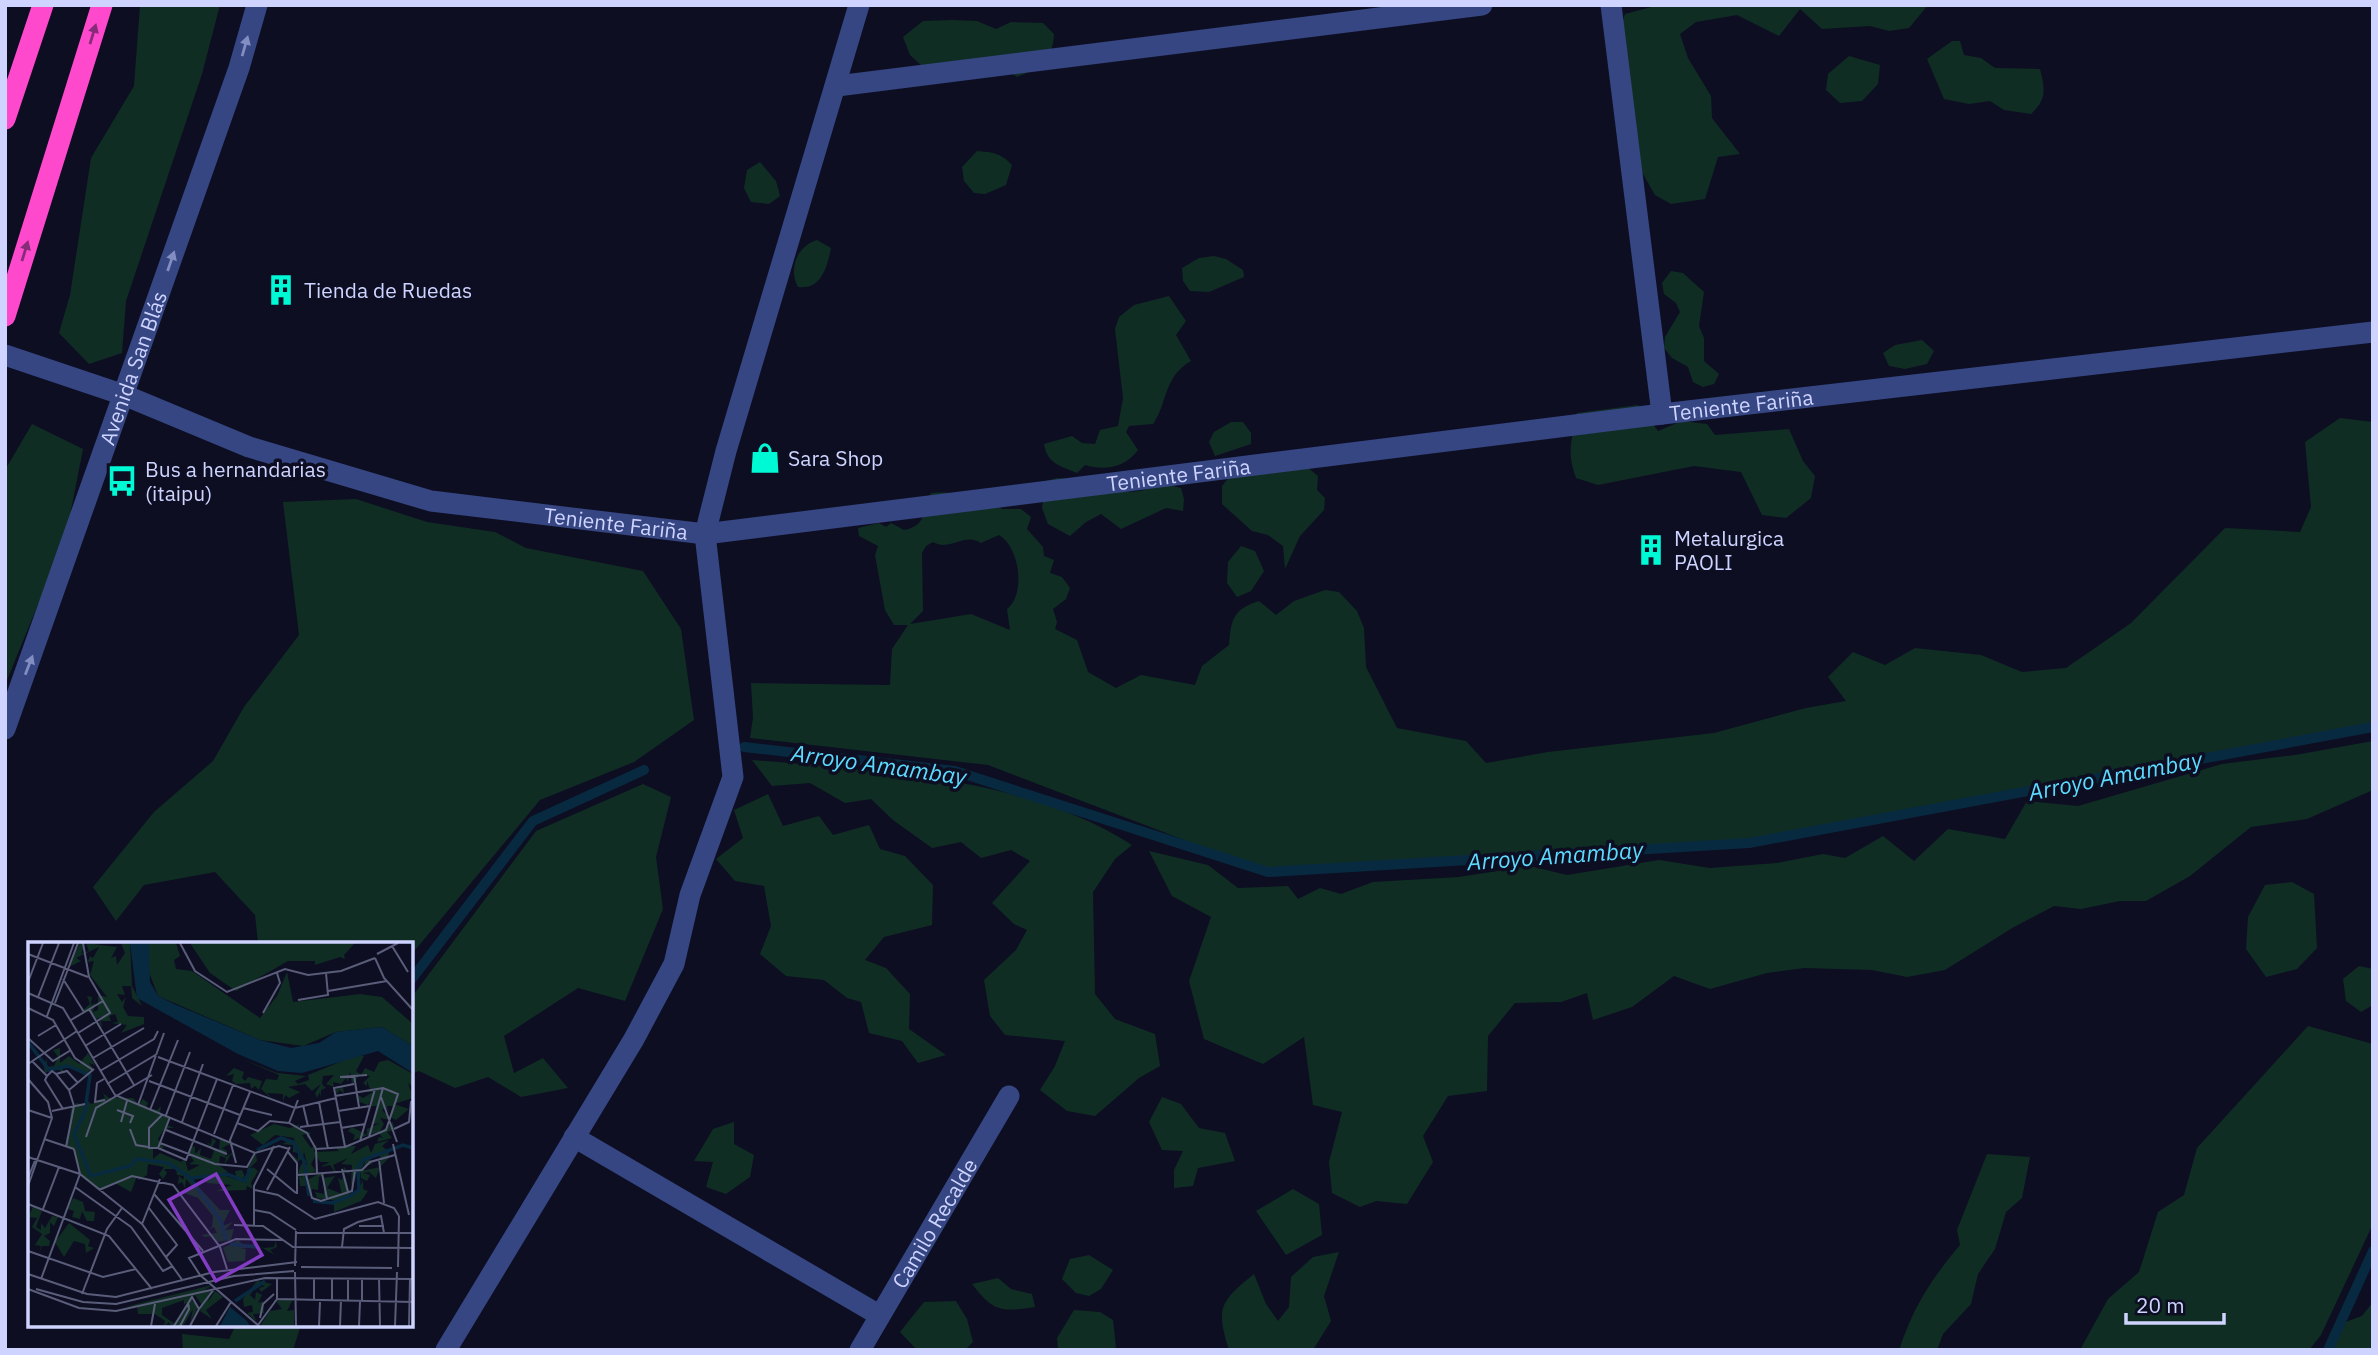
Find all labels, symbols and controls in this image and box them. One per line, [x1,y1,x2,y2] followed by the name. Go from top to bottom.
[88,23,98,44] one-way arrow
[241,35,251,56] one-way arrow
[21,240,31,261] one-way arrow
[166,250,177,271] one-way arrow
[264,273,298,307] building icon: Tienda de Ruedas
[304,276,472,304] place label: Tienda de Ruedas
[93,287,173,449] street label: Avenida San Blás
[1668,383,1815,427] street label: Teniente Fariña
[748,441,782,475] shop icon: Sara Shop
[788,444,883,472] place label: Sara Shop
[1105,452,1252,498] street label: Teniente Fariña
[145,455,326,507] place label: Bus a hernandarias (itaipu)
[105,464,139,498] bus stop icon: Bus a hernandarias (itaipu)
[542,501,689,546] street label: Teniente Fariña
[1674,524,1784,576] place label: Metalurgica PAOLI
[1634,533,1668,567] building icon: Metalurgica PAOLI
[24,654,35,675] one-way arrow
[789,737,969,791] water label: Arroyo Amambay
[2025,743,2205,807] water label: Arroyo Amambay
[1465,834,1645,876] water label: Arroyo Amambay
[28,942,413,1327] inset map
[885,1153,983,1293] street label: Camilo Recalde
[2126,1282,2224,1326] scale bar
[2136,1291,2185,1319] text: 20 m

